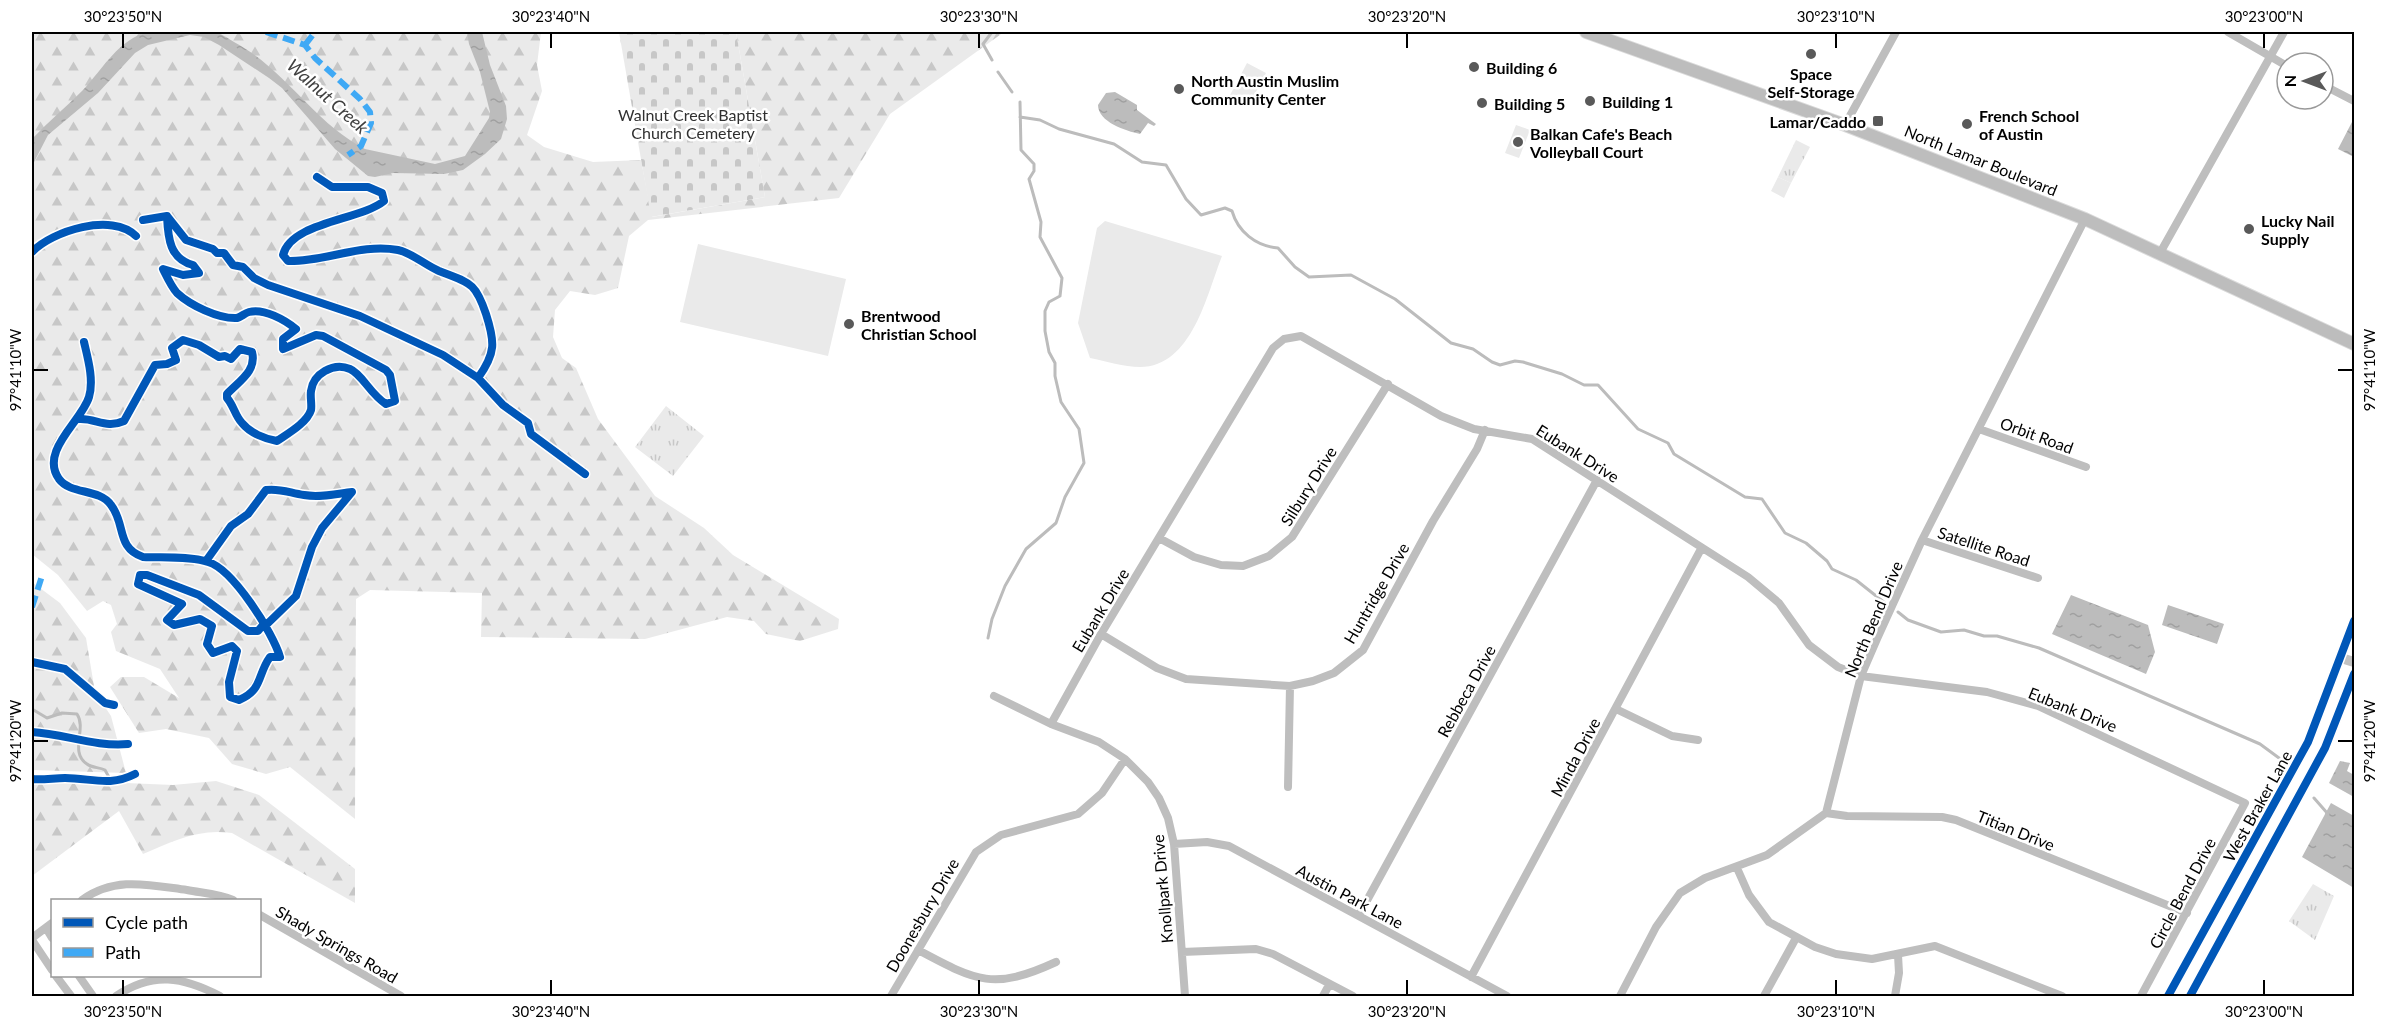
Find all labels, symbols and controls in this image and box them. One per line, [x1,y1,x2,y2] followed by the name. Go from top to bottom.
[84,7,162,25] text: 30°23'50"N
[512,7,590,25] text: 30°23'40"N
[940,7,1018,25] text: 30°23'30"N
[1368,7,1446,25] text: 30°23'20"N
[1797,7,1875,25] text: 30°23'10"N
[2225,7,2303,25] text: 30°23'00"N
[1804,47,1818,61] marker: Space Self-Storage
[2275,51,2335,111] north arrow
[283,54,374,139] water label: Walnut Creek
[1486,58,1557,77] place label: Building 6
[1467,60,1481,74] marker: Building 6
[1767,64,1855,101] place label: Space Self-Storage
[1191,71,1339,108] place label: North Austin Muslim Community Center
[2280,75,2299,87] text: N
[1172,82,1186,96] marker: North Austin Muslim Community Center
[1602,92,1673,111] place label: Building 1
[1494,94,1565,113] place label: Building 5
[1583,94,1597,108] marker: Building 1
[1475,96,1489,110] marker: Building 5
[618,105,768,142] park label: Walnut Creek Baptist Church Cemetery
[1979,106,2079,143] place label: French School of Austin
[1769,112,1866,131] place label: Lamar/Caddo
[1871,114,1885,128] marker: Lamar/Caddo
[1960,117,1974,131] marker: French School of Austin
[1902,121,2060,199] street label: North Lamar Boulevard
[1529,124,1672,161] place label: Balkan Cafe's Beach Volleyball Court
[1511,135,1525,149] marker: Balkan Cafe's Beach Volleyball Court
[2261,211,2334,248] place label: Lucky Nail Supply
[2242,222,2256,236] marker: Lucky Nail Supply
[861,306,977,343] place label: Brentwood Christian School
[842,317,856,331] marker: Brentwood Christian School
[6,328,24,411] text: 97°41'10"W
[2360,328,2378,411] text: 97°41'10"W
[1998,413,2076,457] street label: Orbit Road
[1533,420,1623,486] street label: Eubank Drive
[1276,443,1340,529] street label: Silbury Drive
[1936,522,2032,570] street label: Satellite Road
[1340,539,1412,647] street label: Huntridge Drive
[1840,558,1906,680] street label: North Bend Drive
[1068,565,1132,655] street label: Eubank Drive
[1433,642,1499,740] street label: Rebbeca Drive
[2026,683,2120,735] street label: Eubank Drive
[6,699,24,782] text: 97°41'20"W
[2360,699,2378,782] text: 97°41'20"W
[1546,714,1604,800] street label: Minda Drive
[2219,747,2295,865] street label: West Braker Lane
[1974,806,2058,854] street label: Titian Drive
[1148,834,1176,944] street label: Knollpark Drive
[2145,834,2219,952] street label: Circle Bend Drive
[882,855,962,975] street label: Doonesbury Drive
[1293,860,1407,932] street label: Austin Park Lane
[51,899,261,977] legend
[273,901,401,987] street label: Shady Springs Road
[105,911,188,933] text: Cycle path
[105,941,141,963] text: Path
[84,1002,162,1020] text: 30°23'50"N
[512,1002,590,1020] text: 30°23'40"N
[940,1002,1018,1020] text: 30°23'30"N
[1368,1002,1446,1020] text: 30°23'20"N
[1797,1002,1875,1020] text: 30°23'10"N
[2225,1002,2303,1020] text: 30°23'00"N

